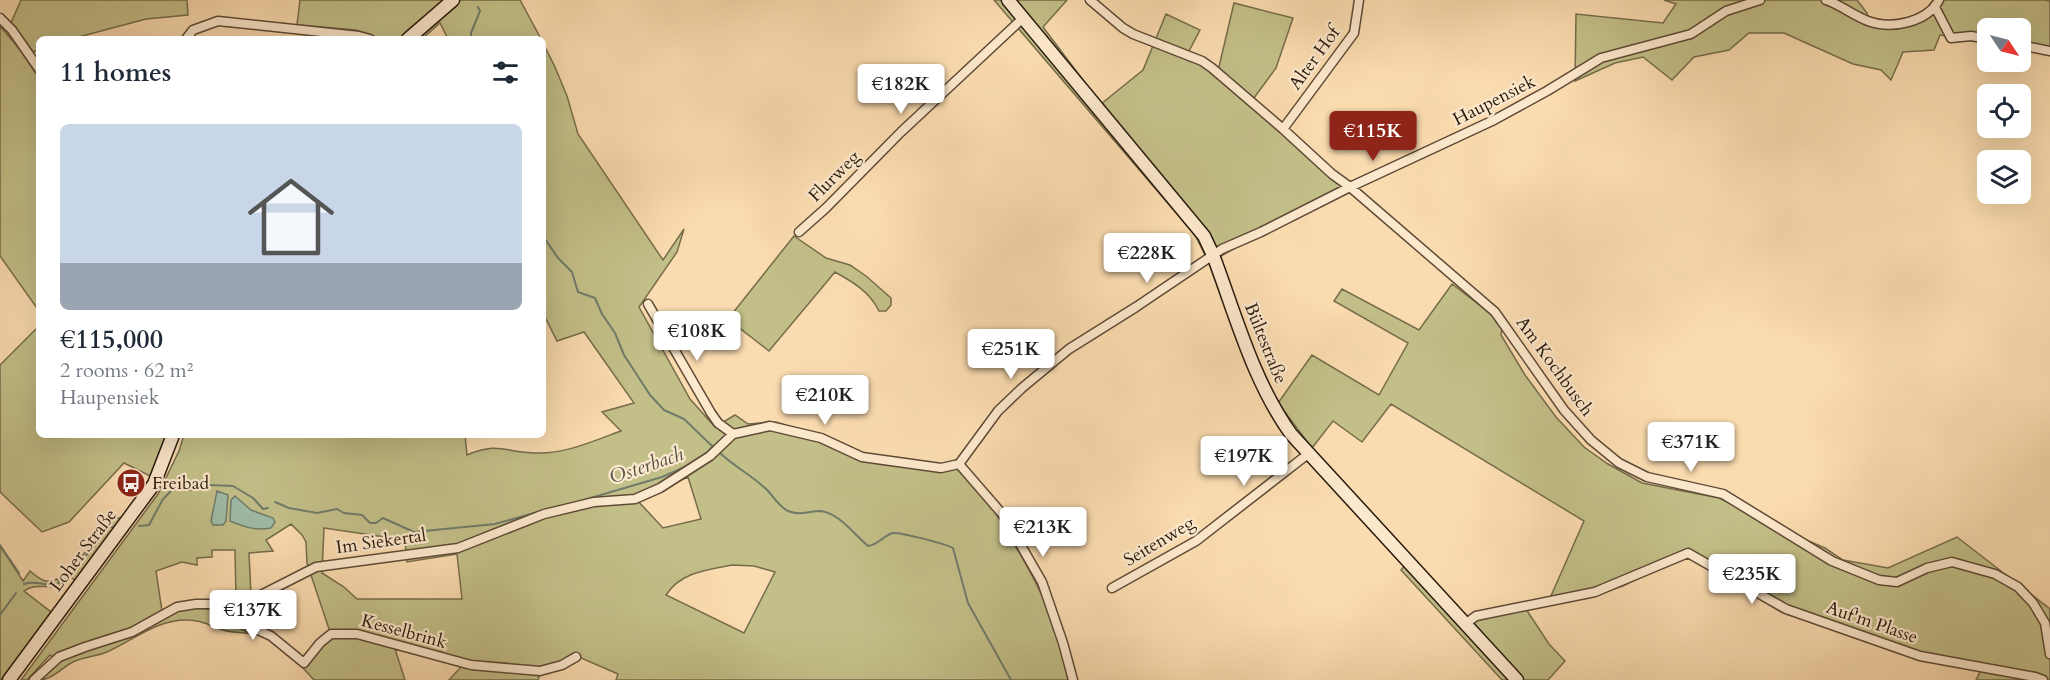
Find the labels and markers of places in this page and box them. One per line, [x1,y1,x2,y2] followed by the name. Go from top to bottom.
[859,64,943,115] pin: €182K
[1331,111,1415,162] pin: €115K
[1105,233,1189,284] pin: €228K
[655,311,739,362] pin: €108K
[969,329,1053,380] pin: €251K
[783,375,867,426] pin: €210K
[1649,422,1733,473] pin: €371K
[1202,436,1286,487] pin: €197K
[115,467,147,499] bus stop icon: Freibad
[152,471,209,496] place label: Freibad
[1001,507,1085,558] pin: €213K
[1710,554,1794,605] pin: €235K
[211,590,295,641] pin: €137K

